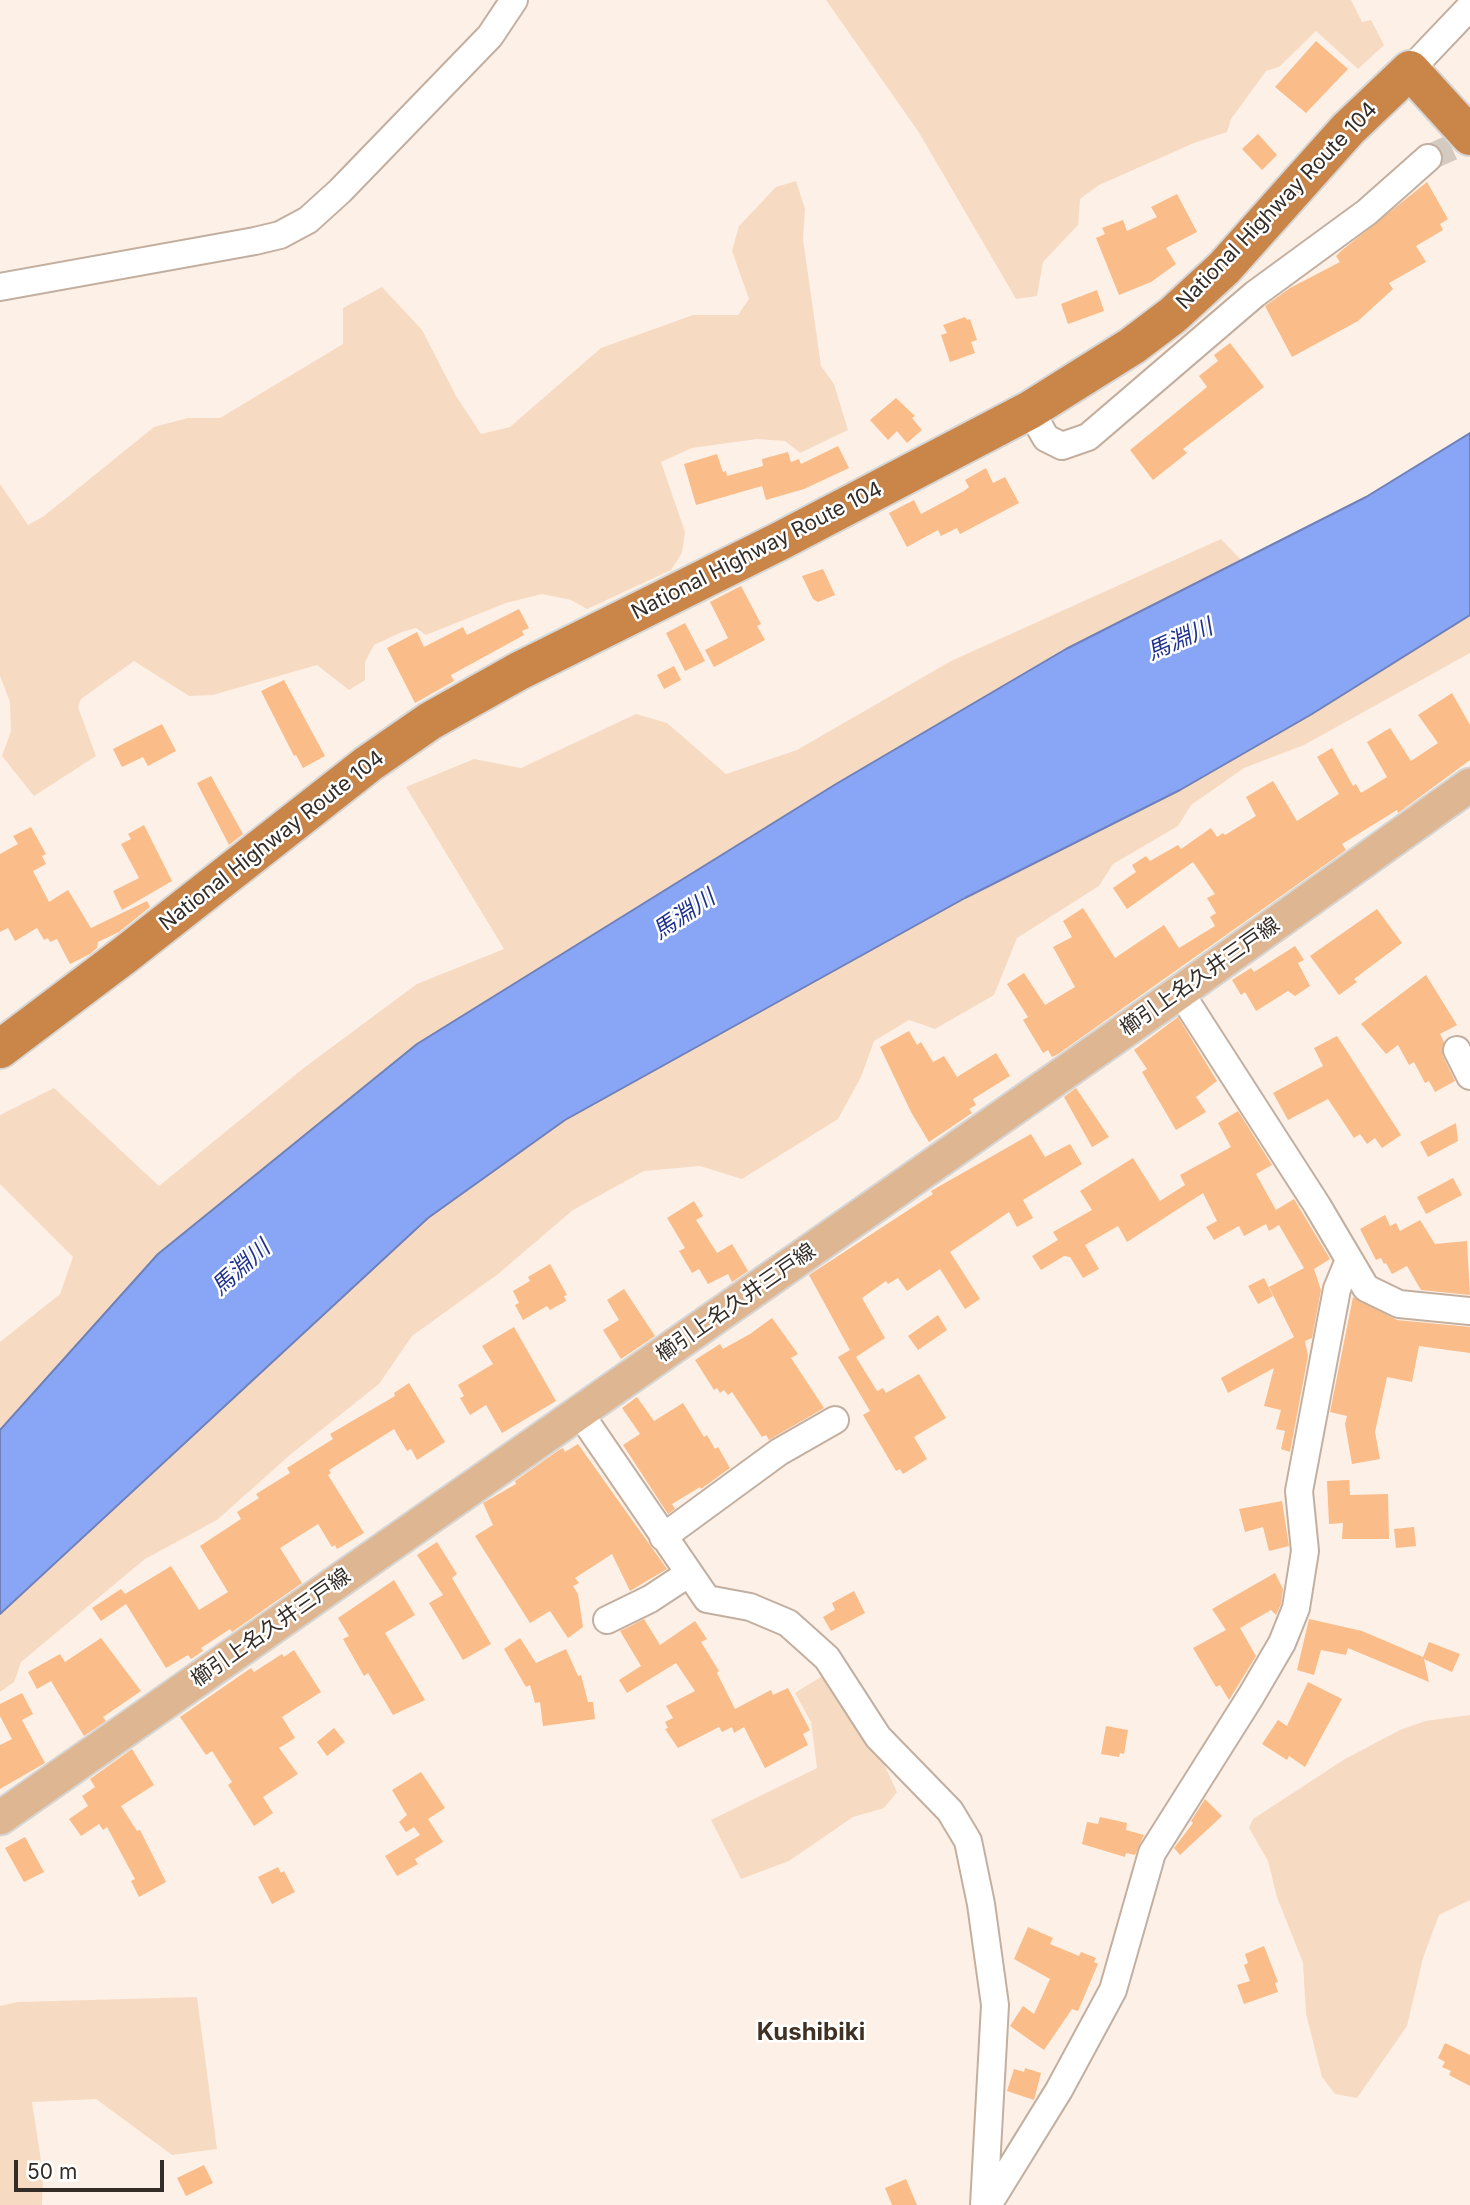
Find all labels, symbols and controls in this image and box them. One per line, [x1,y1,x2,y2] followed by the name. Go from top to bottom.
[1171,97,1383,315] street label: National Highway Route 104
[627,477,887,625] street label: National Highway Route 104
[1143,613,1217,667] water label: 馬淵川
[155,745,389,937] street label: National Highway Route 104
[648,884,720,946] water label: 馬淵川
[1115,912,1285,1042] street label: 櫛引上名久井三戸線
[206,1235,276,1301] water label: 馬淵川
[651,1238,821,1368] street label: 櫛引上名久井三戸線
[186,1563,356,1693] street label: 櫛引上名久井三戸線
[757,2019,865,2047] district label: Kushibiki
[18,2146,168,2190] scale bar
[27,2159,77,2184] text: 50 m

